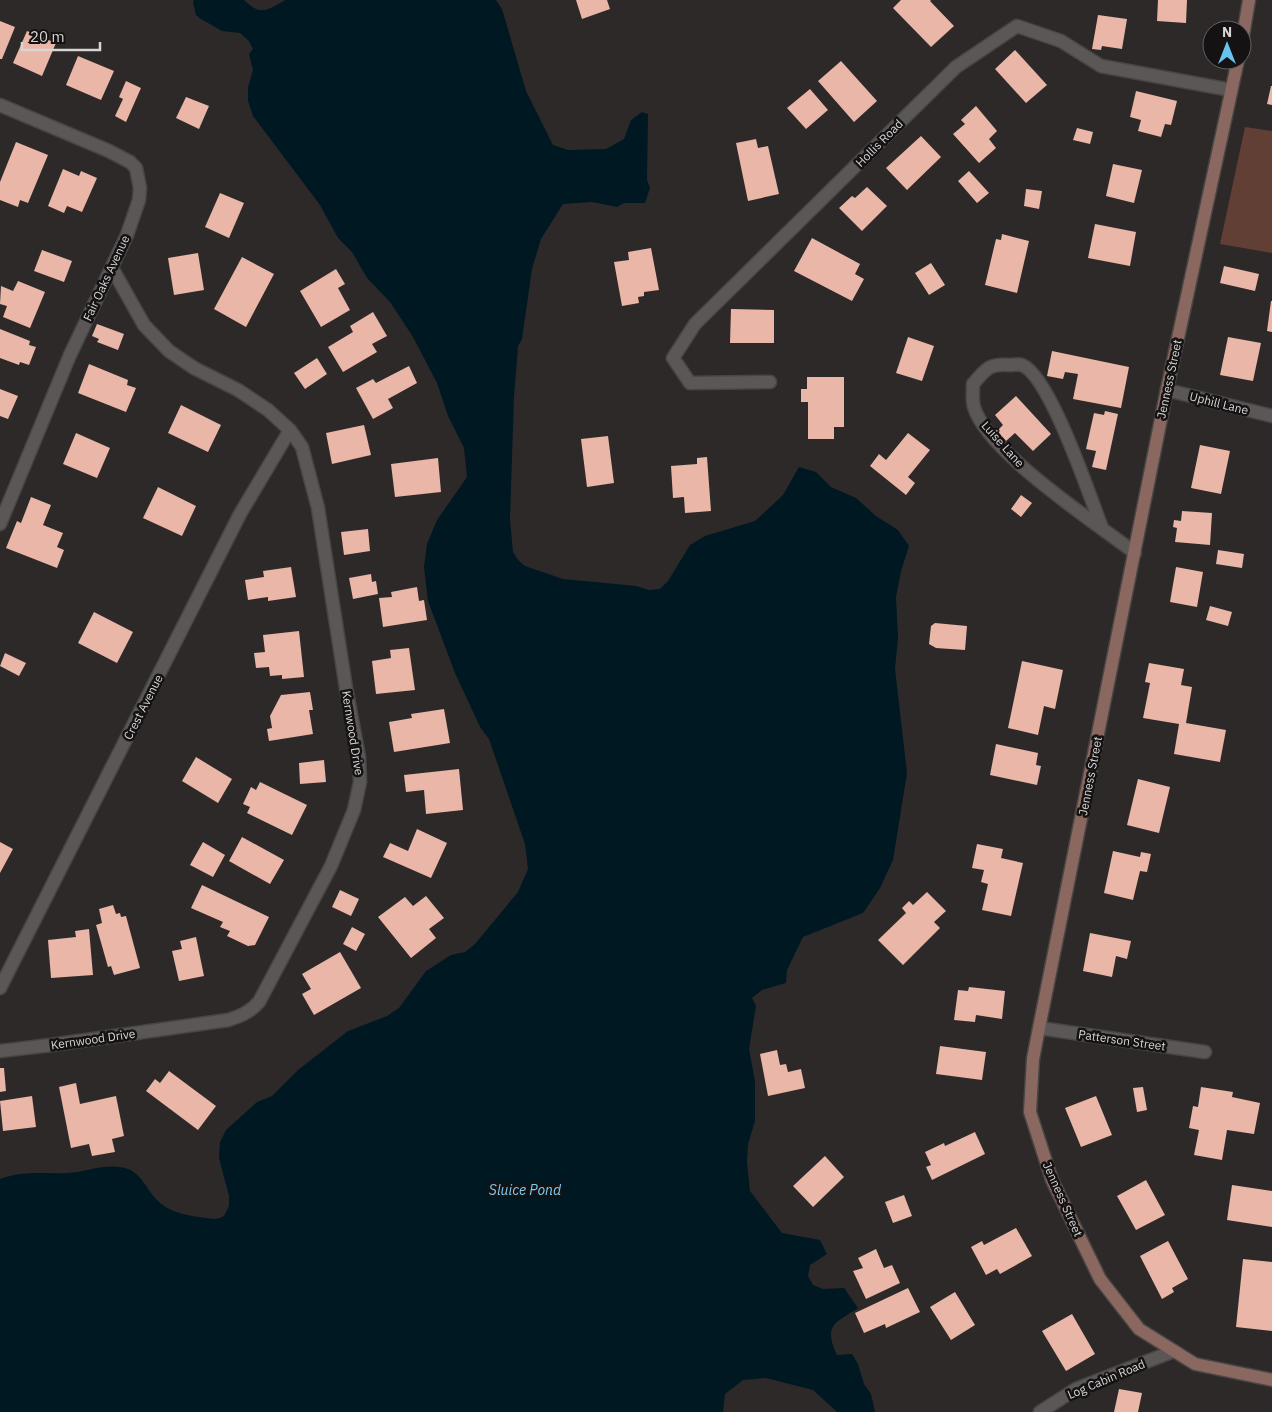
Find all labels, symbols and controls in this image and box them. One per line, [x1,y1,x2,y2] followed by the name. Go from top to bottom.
[22,20,100,52] scale bar
[1202,20,1252,70] north arrow
[1222,23,1232,41] text: N
[30,27,65,46] text: 20 m
[852,116,906,170] street label: Hollis Road
[80,232,133,323] street label: Fair Oaks Avenue
[1153,338,1185,420] street label: Jenness Street
[1188,388,1250,418] street label: Uphill Lane
[978,418,1028,470] street label: Luise Lane
[120,671,166,742] street label: Crest Avenue
[339,690,367,777] street label: Kernwood Drive
[1075,735,1105,817] street label: Jenness Street
[50,1026,137,1052] street label: Kernwood Drive
[1077,1026,1167,1054] street label: Patterson Street
[1040,1159,1086,1239] street label: Jenness Street
[489,1181,562,1199] water label: Sluice Pond
[1065,1356,1147,1402] street label: Log Cabin Road

